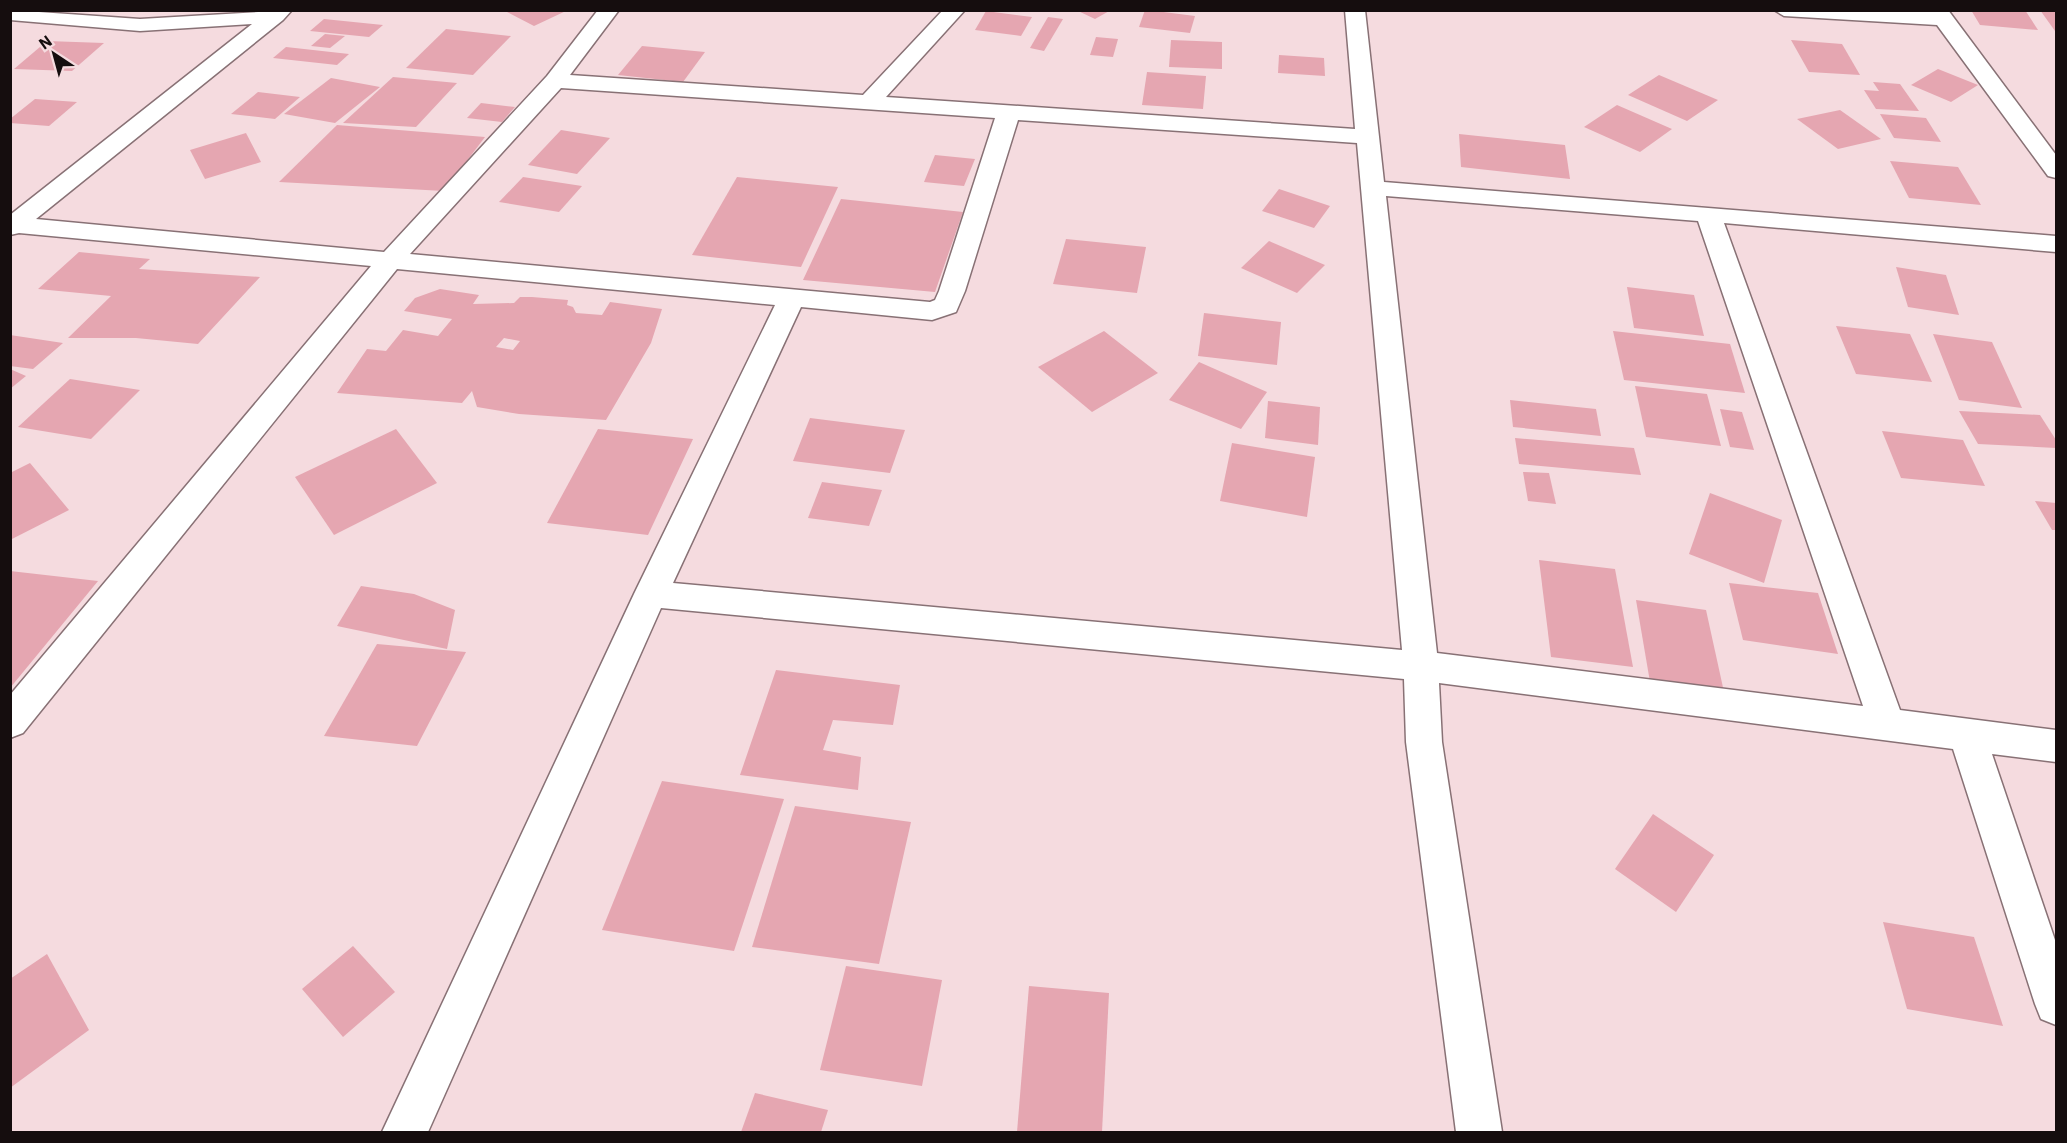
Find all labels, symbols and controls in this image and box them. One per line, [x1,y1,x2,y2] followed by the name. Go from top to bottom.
[24,24,84,84] north arrow
[35,30,56,53] text: N

